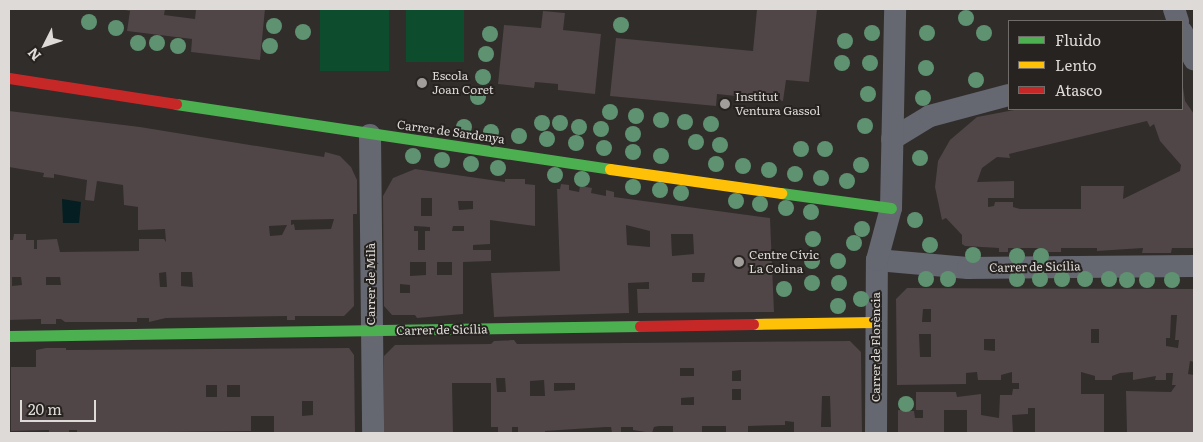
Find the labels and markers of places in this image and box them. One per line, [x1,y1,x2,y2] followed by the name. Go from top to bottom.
[432,69,494,97] place label: Escola Joan Coret
[416,77,428,89] marker: Escola Joan Coret
[735,90,820,118] place label: Institut Ventura Gassol
[719,98,731,110] marker: Institut Ventura Gassol
[749,248,819,276] place label: Centre Cívic La Colina
[733,256,745,268] marker: Centre Cívic La Colina

